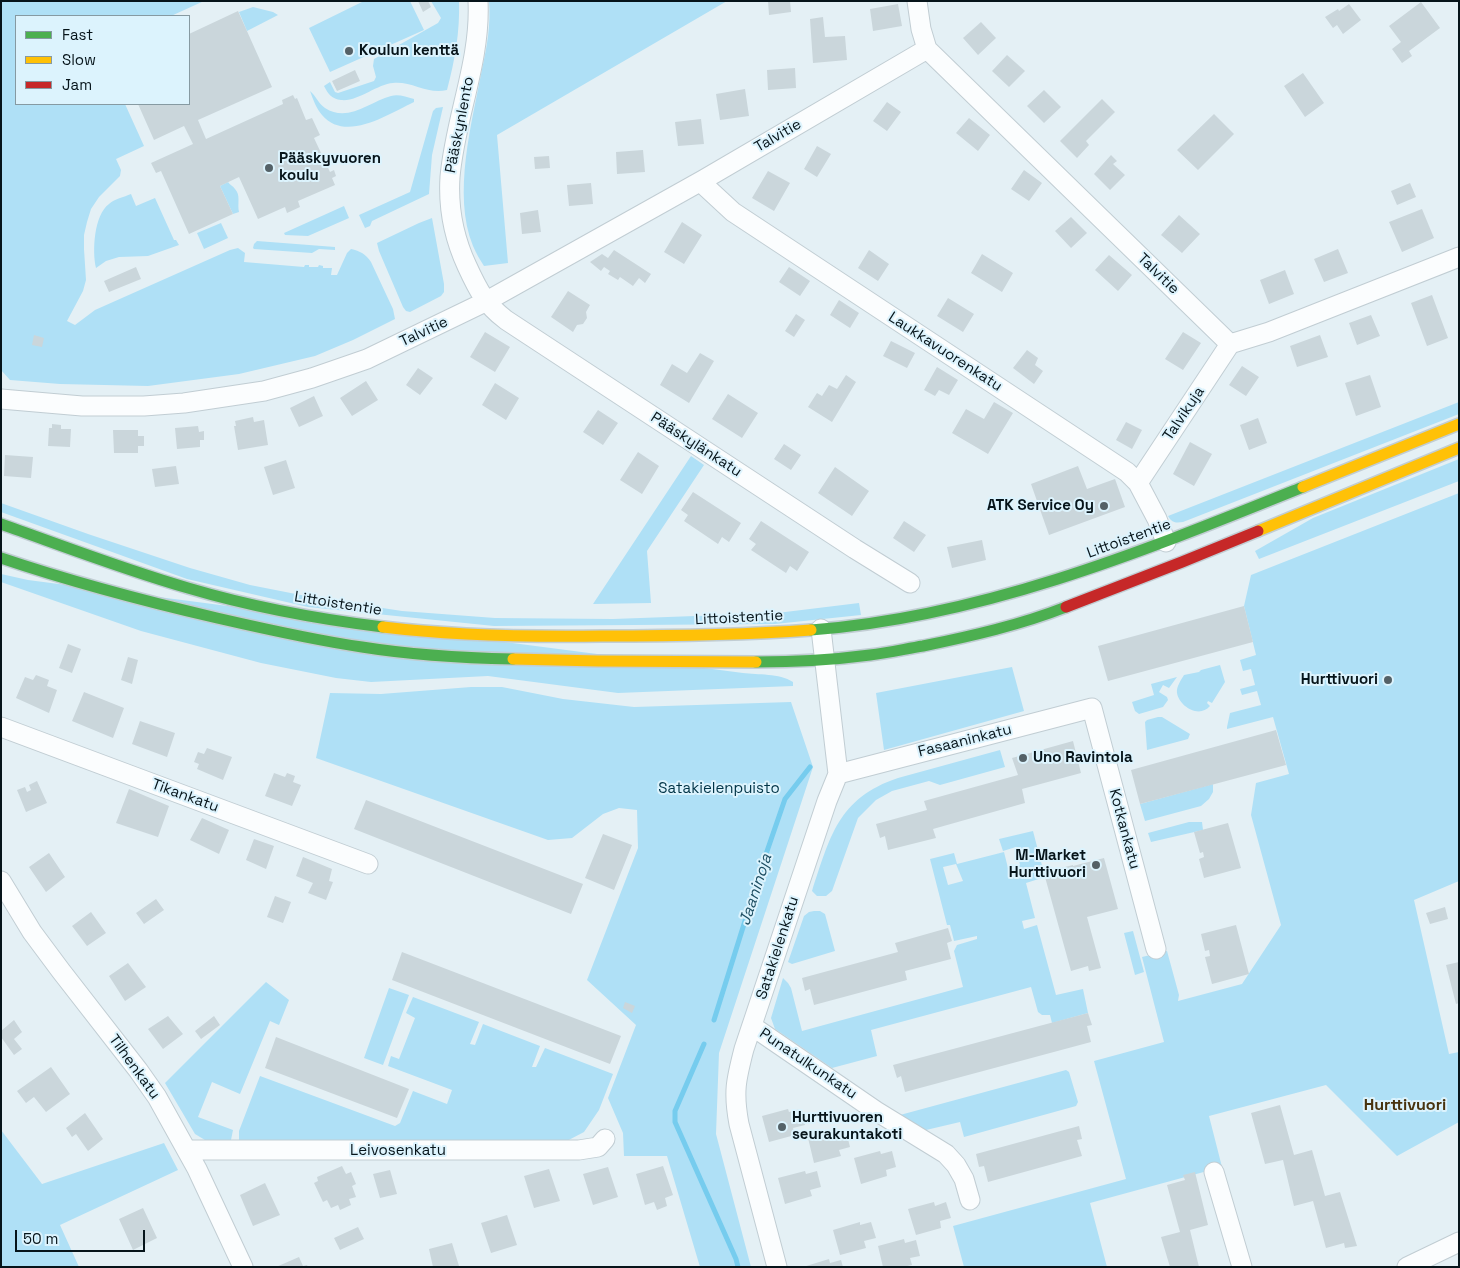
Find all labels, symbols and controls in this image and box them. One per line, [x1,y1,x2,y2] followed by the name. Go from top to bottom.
[15,15,190,105] legend
[62,25,93,44] text: Fast
[359,42,459,60] place label: Koulun kenttä
[343,45,355,57] marker: Koulun kenttä
[62,50,96,69] text: Slow
[62,75,92,94] text: Jam
[442,75,478,175] street label: Pääskynlento
[751,115,805,157] street label: Talvitie
[279,150,381,185] place label: Pääskyvuoren koulu
[263,162,275,174] marker: Pääskyvuoren koulu
[1133,250,1183,298] street label: Talvitie
[885,308,1005,396] street label: Laukkavuorenkatu
[397,313,451,351] street label: Talvitie
[1159,384,1209,444] street label: Talvikuja
[647,409,745,481] street label: Pääskylänkatu
[987,497,1094,515] place label: ATK Service Oy
[1098,500,1110,512] marker: ATK Service Oy
[1084,515,1174,563] street label: Littoistentie
[293,588,383,620] street label: Littoistentie
[694,607,784,629] street label: Littoistentie
[1301,671,1378,689] place label: Hurttivuori
[1382,674,1394,686] marker: Hurttivuori
[916,721,1014,761] street label: Fasaaninkatu
[1033,749,1133,767] place label: Uno Ravintola
[1017,752,1029,764] marker: Uno Ravintola
[149,776,221,816] street label: Tikankatu
[658,780,780,798] park label: Satakielenpuisto
[1105,787,1143,871] street label: Kotkankatu
[1009,847,1086,882] place label: M-Market Hurttivuori
[735,852,777,928] water label: Jaaninoja
[1090,859,1102,871] marker: M-Market Hurttivuori
[753,894,803,1002] street label: Satakielenkatu
[756,1025,860,1103] street label: Punatulkunkatu
[105,1031,163,1103] street label: Tilhenkatu
[1364,1096,1446,1116] district label: Hurttivuori
[792,1109,902,1144] place label: Hurttivuoren seurakuntakoti
[776,1121,788,1133] marker: Hurttivuoren seurakuntakoti
[350,1142,446,1160] street label: Leivosenkatu
[18,1220,148,1252] scale bar
[23,1229,58,1248] text: 50 m

